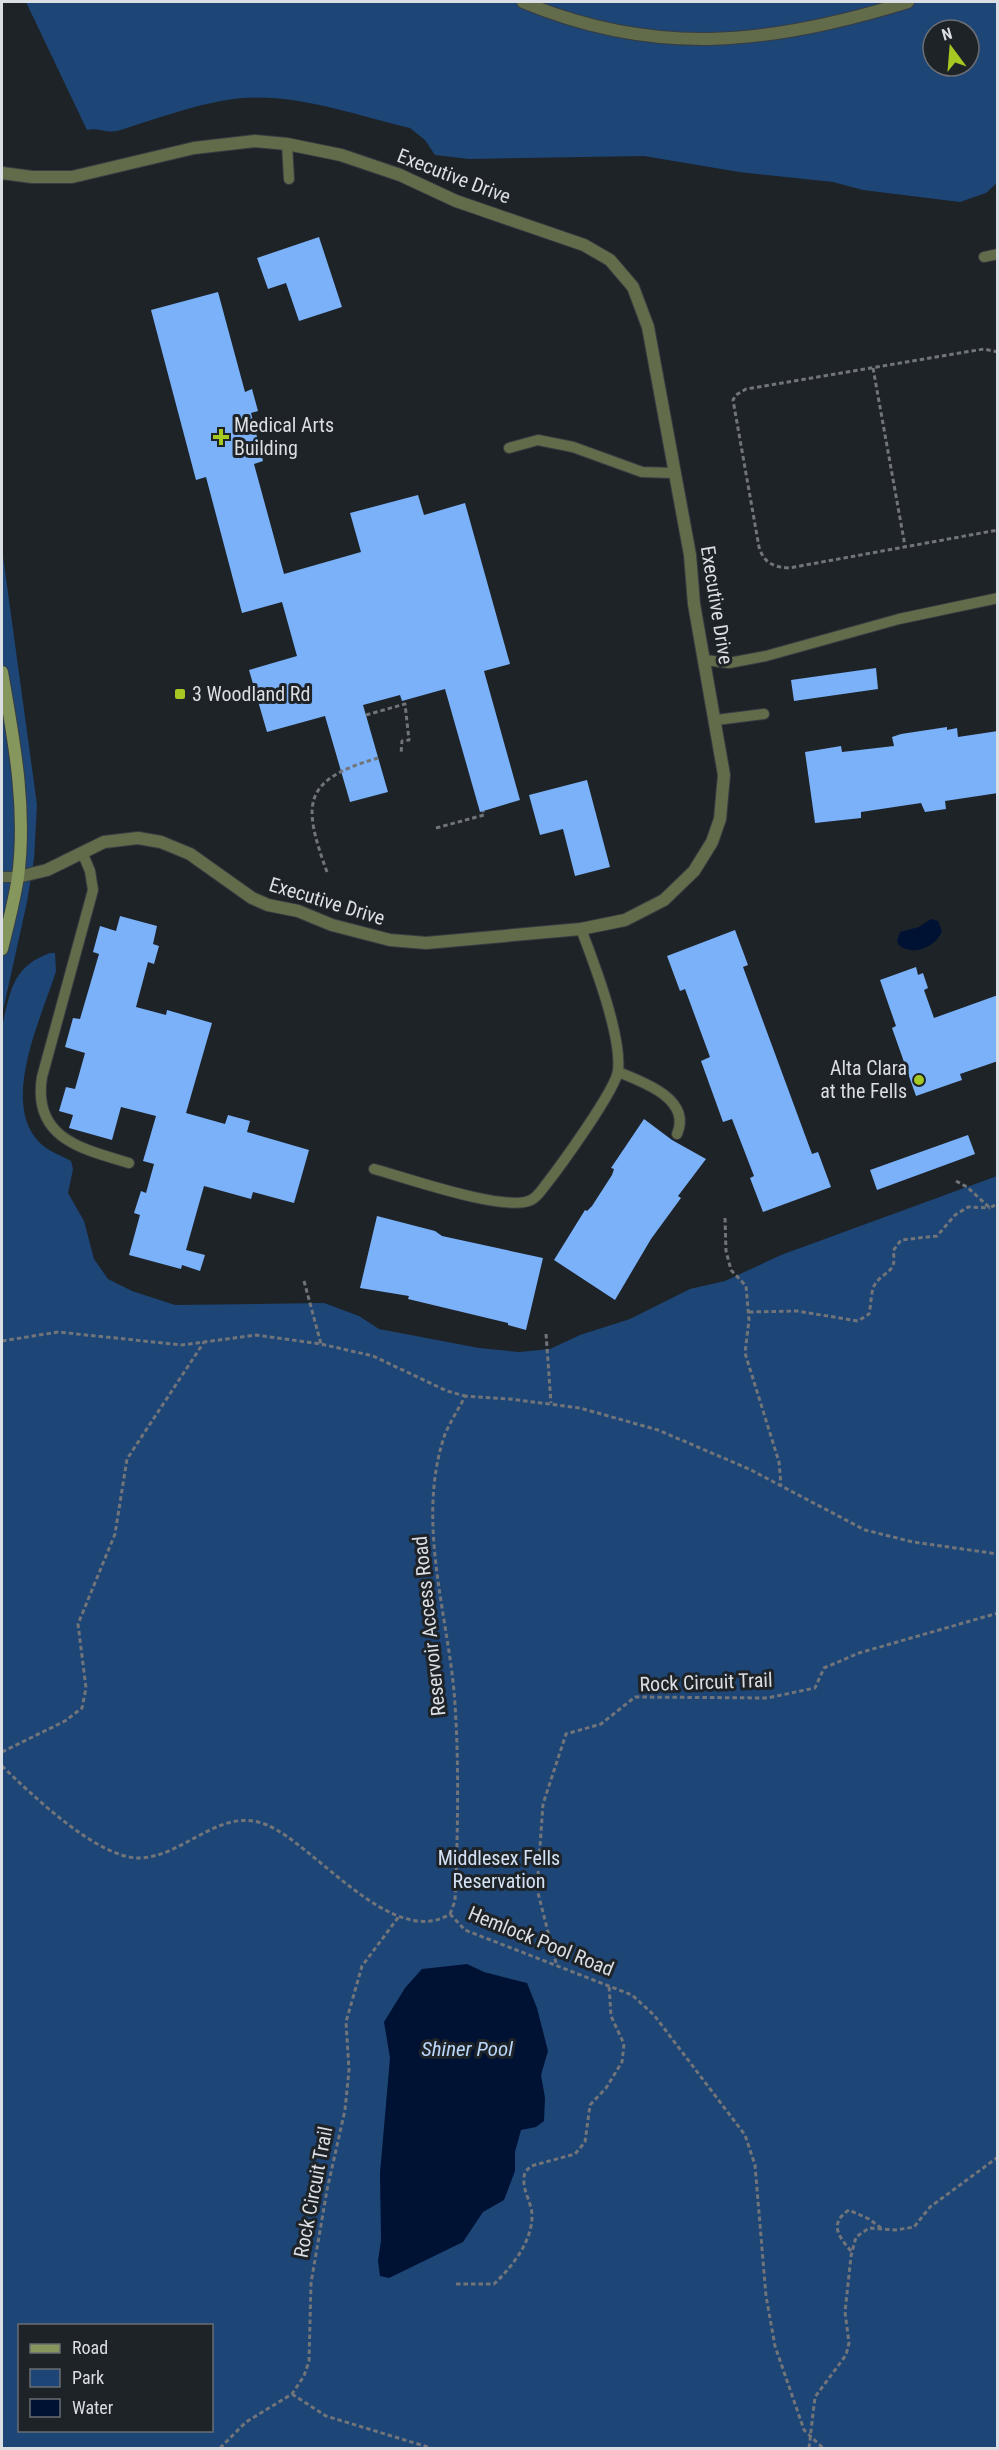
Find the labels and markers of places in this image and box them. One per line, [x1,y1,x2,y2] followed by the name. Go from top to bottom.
[234,413,334,460] place label: Medical Arts Building
[212,428,230,446] marker: Medical Arts Building
[192,682,310,706] place label: 3 Woodland Rd
[173,687,187,701] marker: 3 Woodland Rd
[820,1056,907,1103] place label: Alta Clara at the Fells
[912,1073,926,1087] marker: Alta Clara at the Fells

